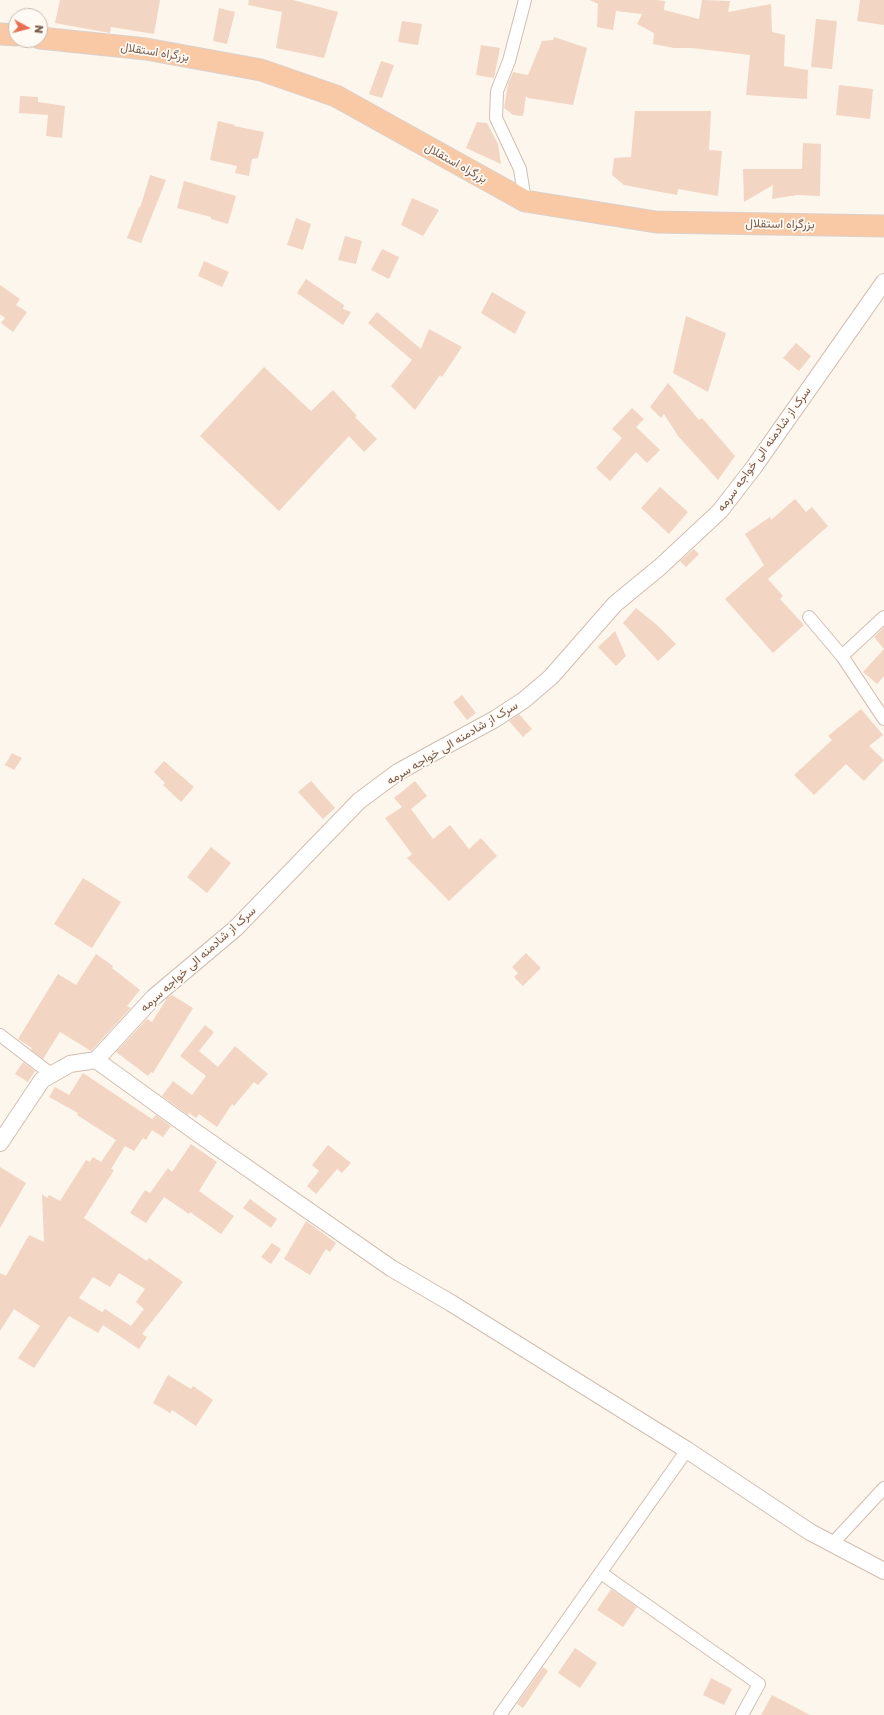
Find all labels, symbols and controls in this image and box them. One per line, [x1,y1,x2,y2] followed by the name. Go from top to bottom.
[8,8,48,48] north arrow
[32,24,46,34] text: N
[120,39,190,65] street label: بزرگراه استقلال
[422,140,490,186] street label: بزرگراه استقلال
[745,216,815,232] street label: بزرگراه استقلال
[714,384,814,514] street label: سرک از شادمنه الی خواجه سرمه
[384,698,520,788] street label: سرک از شادمنه الی خواجه سرمه
[137,903,259,1015] street label: سرک از شادمنه الی خواجه سرمه

